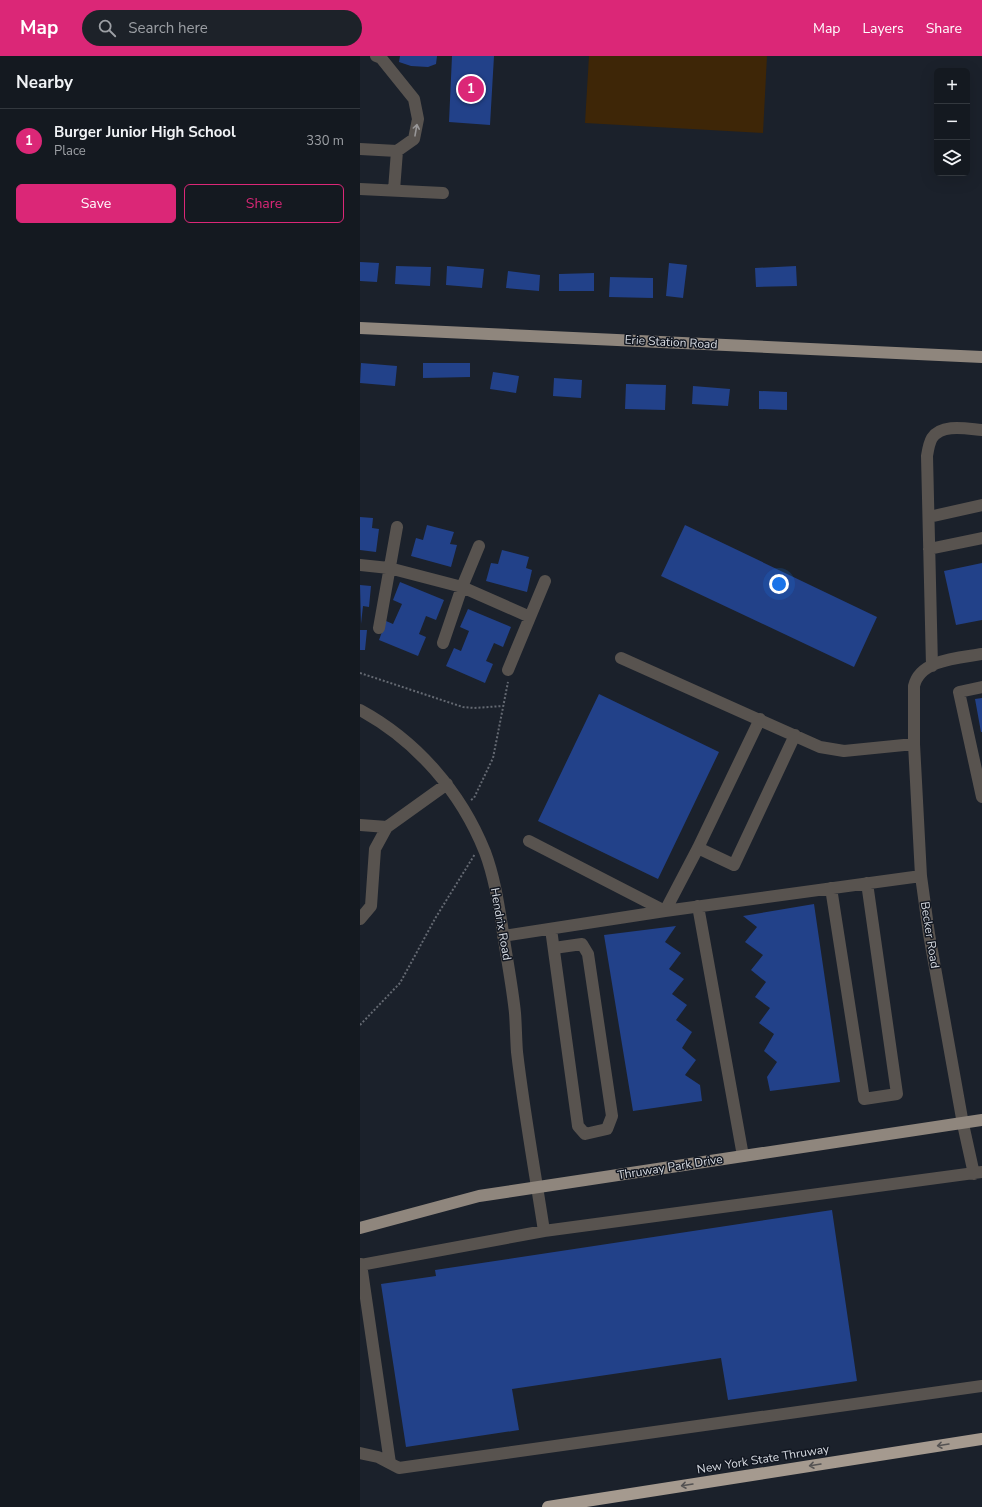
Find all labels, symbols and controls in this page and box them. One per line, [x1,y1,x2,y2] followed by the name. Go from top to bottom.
[82,10,362,46] search box
[20,15,58,41] text: Map
[96,17,118,39] icon: search
[128,18,208,38] text: Search here
[813,19,840,38] text: Map
[862,19,904,38] text: Layers
[926,19,962,38] text: Share
[934,68,970,176] map controls
[934,68,970,104] button: +
[16,71,73,94] text: Nearby
[458,74,484,104] pin: 1
[934,104,970,140] button: −
[54,122,236,142] text: Burger Junior High School
[412,124,420,137] one-way arrow
[25,132,33,150] text: 1
[306,132,344,150] text: 330 m
[934,140,970,176] button: layers
[54,142,86,160] text: Place
[16,184,176,223] button: Save
[184,184,344,223] button: Share
[624,332,718,352] street label: Erie Station Road
[769,574,789,594] your location
[487,886,515,962] street label: Hendrix Road
[917,900,943,970] street label: Becker Road
[616,1151,724,1183] street label: Thruway Park Drive
[696,1441,831,1477] street label: New York State Thruway
[937,1441,950,1449] one-way arrow
[809,1461,822,1469] one-way arrow
[681,1481,694,1489] one-way arrow

